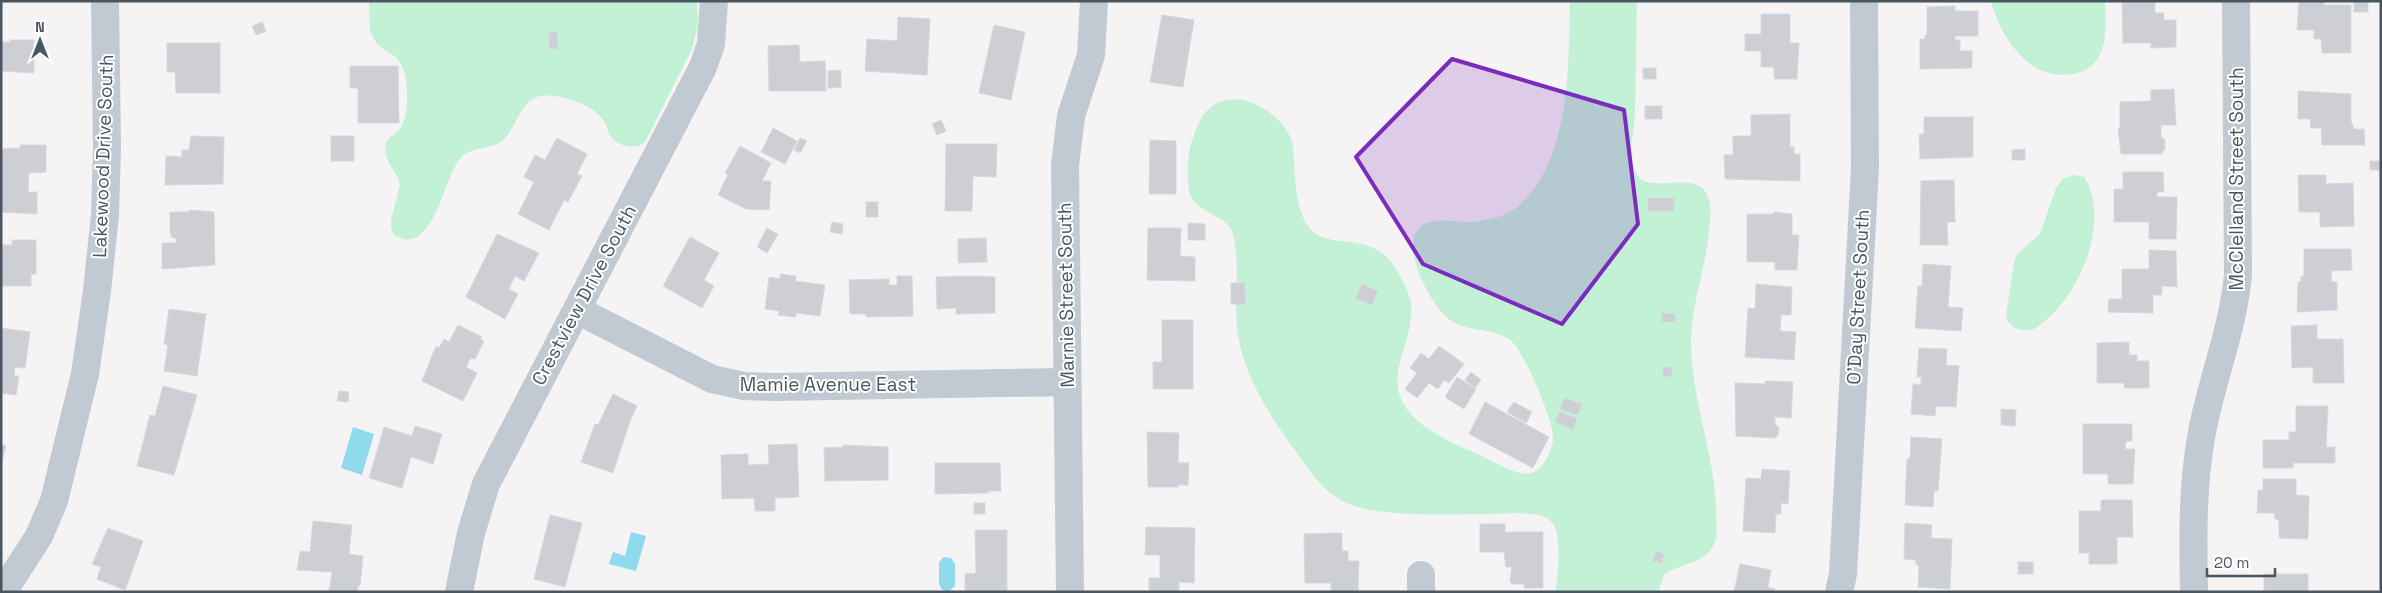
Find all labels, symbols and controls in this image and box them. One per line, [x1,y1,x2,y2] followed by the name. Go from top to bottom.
[15,15,65,65] north arrow
[35,18,45,36] text: N
[87,54,119,258] street label: Lakewood Drive South
[2224,67,2249,291] street label: McClelland Street South
[526,201,642,389] street label: Crestview Drive South
[1052,202,1080,388] street label: Marnie Street South
[1841,209,1875,385] street label: O'Day Street South
[740,372,916,397] street label: Mamie Avenue East
[2207,546,2274,578] scale bar
[2214,553,2249,572] text: 20 m

